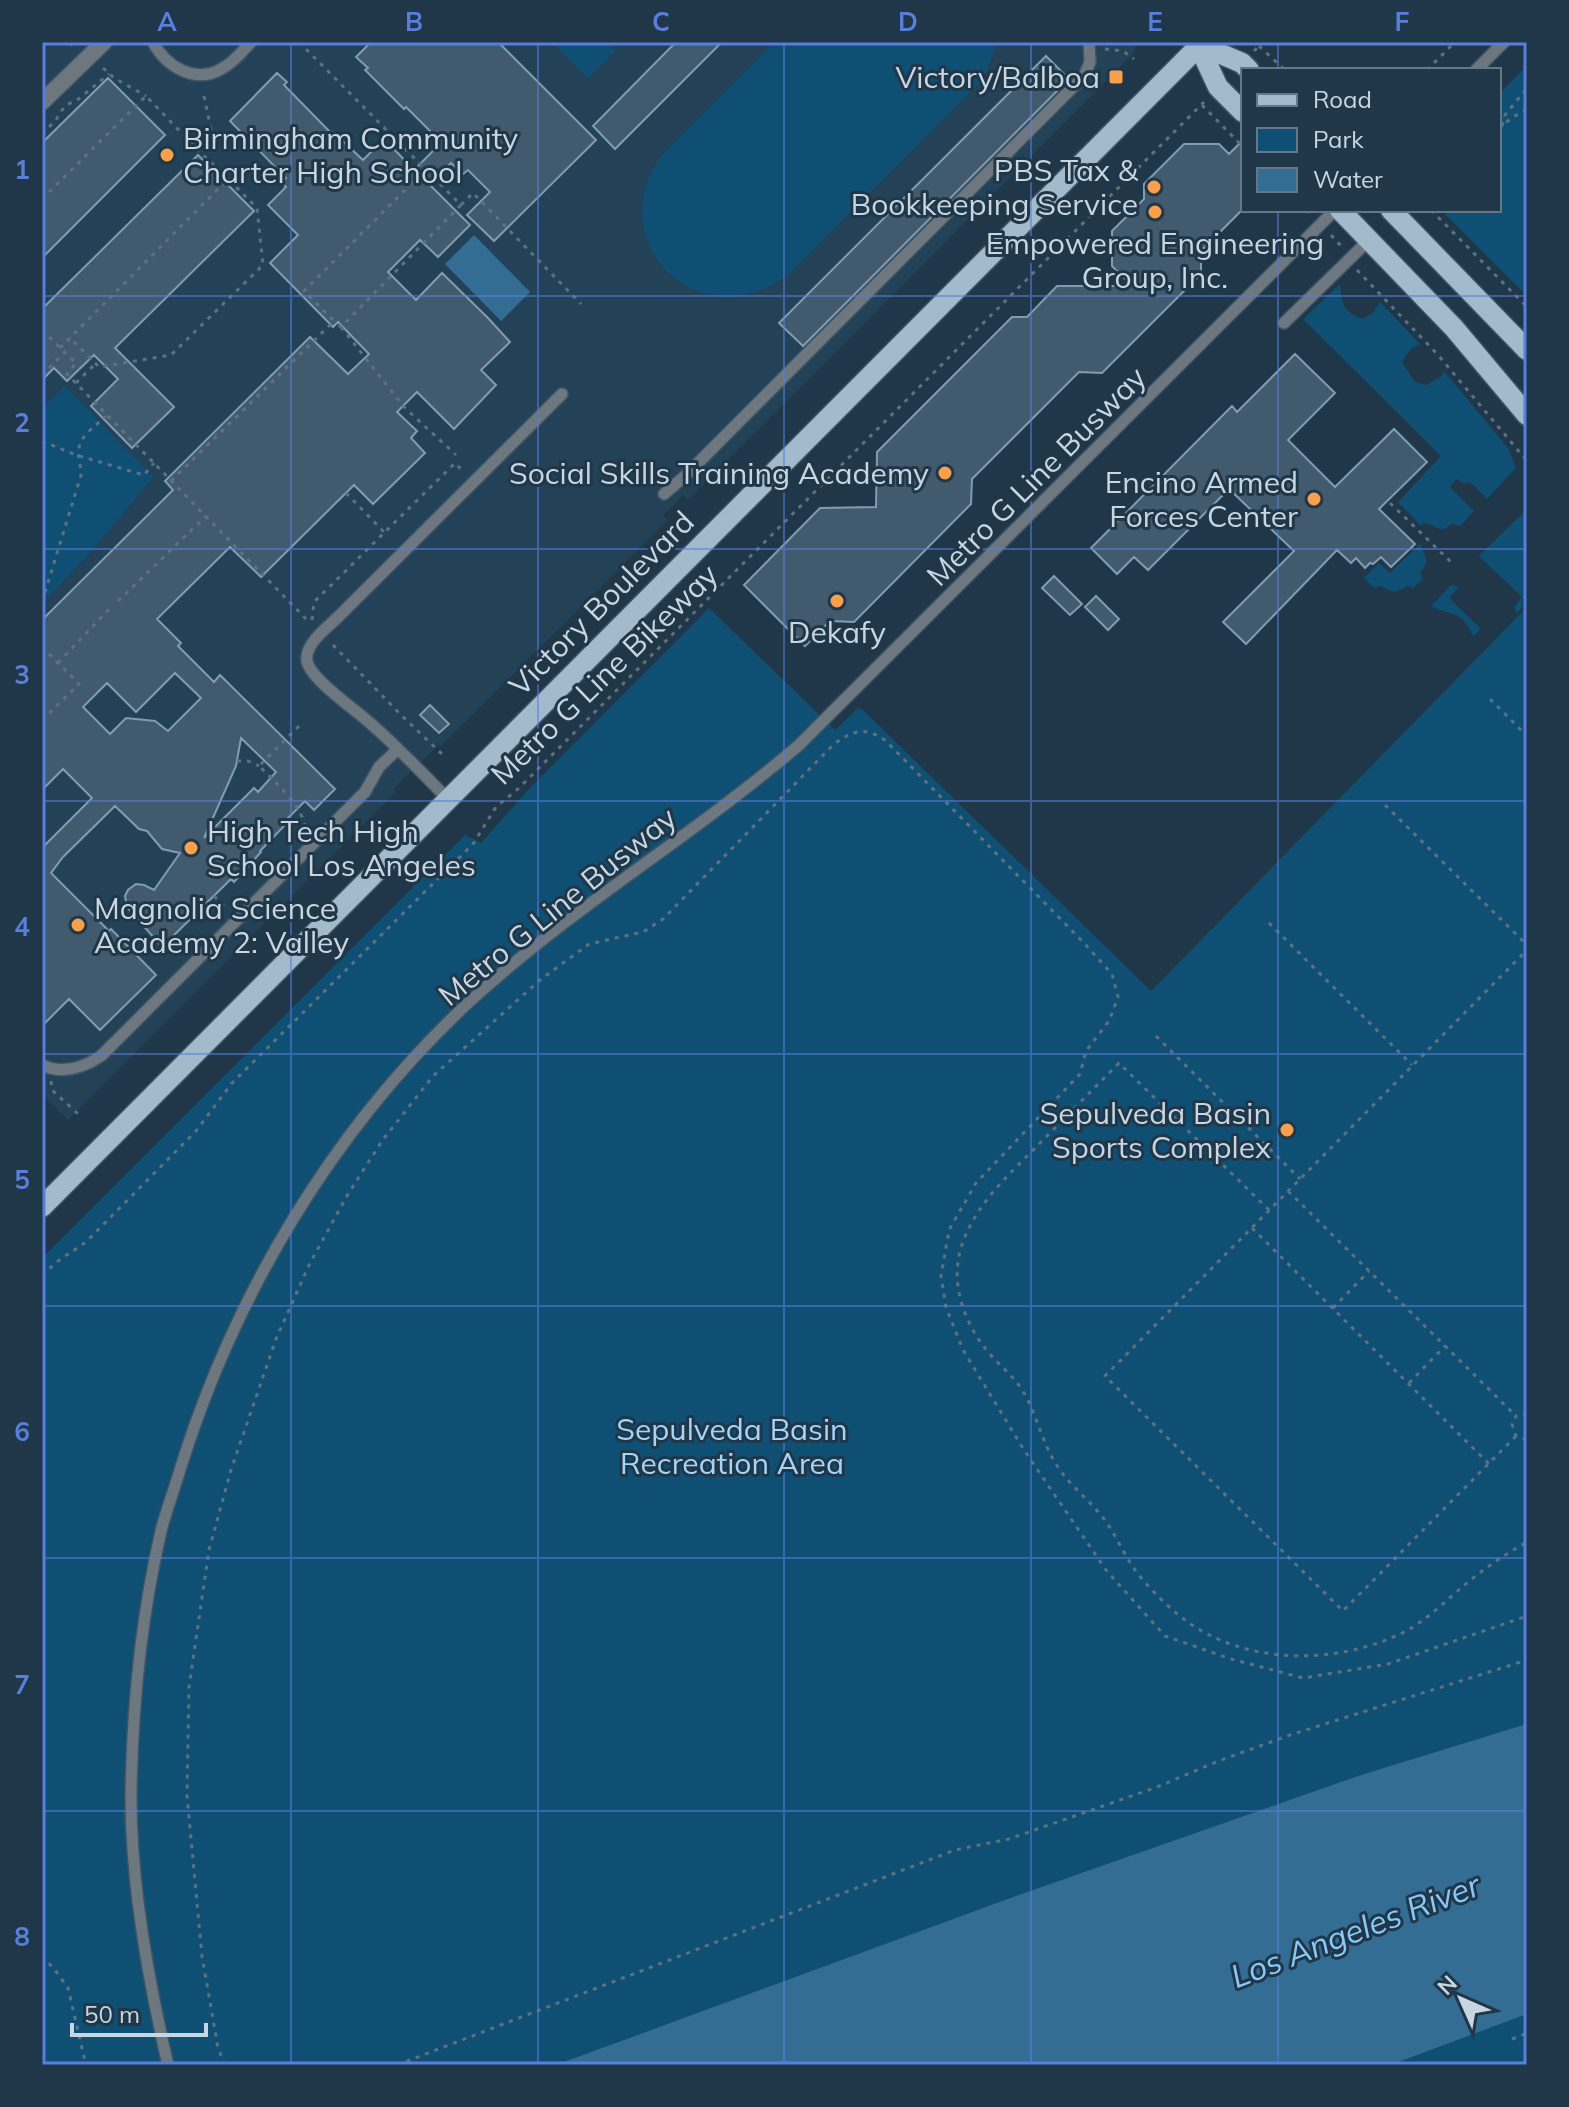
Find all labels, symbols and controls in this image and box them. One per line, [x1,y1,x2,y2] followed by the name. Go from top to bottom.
[157,5,177,38] text: A
[405,5,423,38] text: B
[652,5,670,38] text: C
[898,5,918,38] text: D
[1147,5,1163,38] text: E
[1395,5,1410,38] text: F
[895,58,1100,96] place label: Victory/Balboa
[1107,68,1125,86] marker: Victory/Balboa
[1241,68,1501,212] legend
[1313,84,1372,114] text: Road
[183,119,518,191] place label: Birmingham Community Charter High School
[1313,124,1364,154] text: Park
[158,146,176,164] marker: Birmingham Community Charter High School
[851,151,1139,223] place label: PBS Tax & Bookkeeping Service
[14,153,30,186] text: 1
[1313,164,1383,194] text: Water
[1145,178,1163,196] marker: PBS Tax & Bookkeeping Service
[1146,203,1164,221] marker: Empowered Engineering Group, Inc.
[986,224,1324,296] place label: Empowered Engineering Group, Inc.
[918,358,1154,594] street label: Metro G Line Busway
[14,406,30,439] text: 2
[509,454,929,492] place label: Social Skills Training Academy
[1105,463,1298,535] place label: Encino Armed Forces Center
[936,464,954,482] marker: Social Skills Training Academy
[1305,490,1323,508] marker: Encino Armed Forces Center
[500,502,702,704] street label: Victory Boulevard
[482,556,726,792] street label: Metro G Line Bikeway
[828,592,846,610] marker: Dekafy
[788,613,886,651] place label: Dekafy
[14,658,30,691] text: 3
[430,798,684,1014] street label: Metro G Line Busway
[207,812,476,884] place label: High Tech High School Los Angeles
[182,839,200,857] marker: High Tech High School Los Angeles
[94,889,349,961] place label: Magnolia Science Academy 2: Valley
[14,910,30,943] text: 4
[69,916,87,934] marker: Magnolia Science Academy 2: Valley
[1040,1094,1271,1166] place label: Sepulveda Basin Sports Complex
[1278,1121,1296,1139] marker: Sepulveda Basin Sports Complex
[14,1163,30,1196] text: 5
[616,1410,848,1482] park label: Sepulveda Basin Recreation Area
[14,1415,30,1448] text: 6
[14,1668,30,1701] text: 7
[1225,1864,1486,1996] water label: Los Angeles River
[14,1920,30,1953] text: 8
[1421,1959,1501,2039] north arrow
[1431,1969,1463,2001] text: N
[72,1987,206,2037] scale bar
[84,1999,140,2029] text: 50 m

